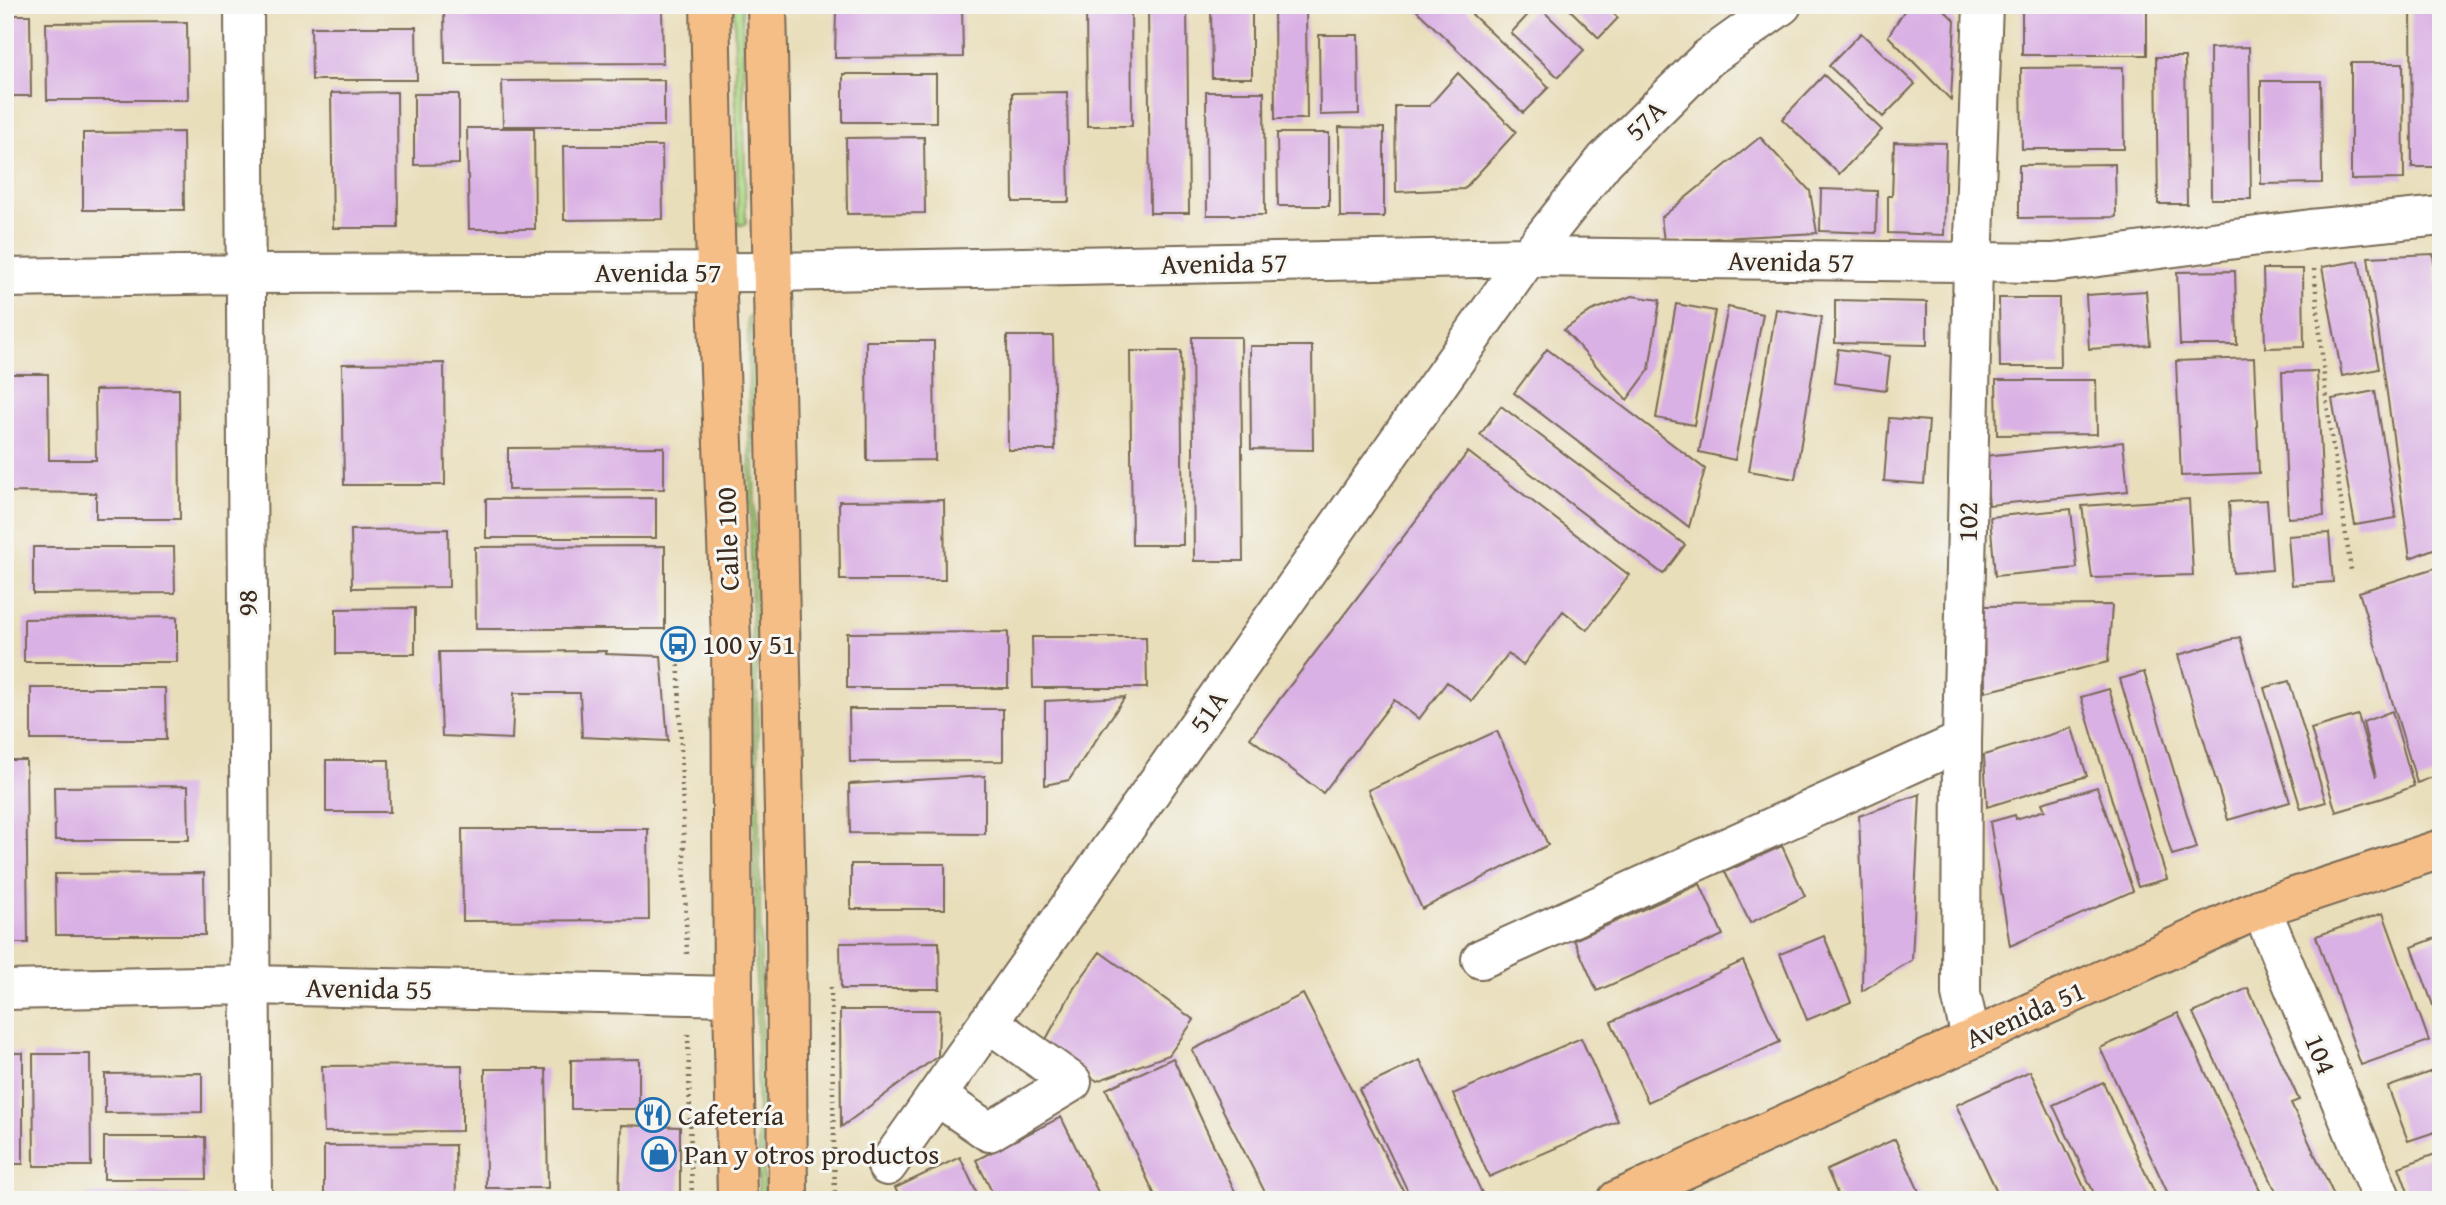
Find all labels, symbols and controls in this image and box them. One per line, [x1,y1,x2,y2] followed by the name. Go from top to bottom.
[1615,90,1675,150] street label: 57A
[1727,239,1855,282] street label: Avenida 57
[1160,241,1288,284] street label: Avenida 57
[595,251,721,292] street label: Avenida 57
[704,486,749,592] street label: Calle 100
[1946,501,1987,543] street label: 102
[226,590,267,616] street label: 98
[702,623,796,664] place label: 100 y 51
[659,625,697,663] bus stop icon: 100 y 51
[1178,681,1237,740] street label: 51A
[305,966,433,1009] street label: Avenida 55
[1958,969,2091,1058] street label: Avenida 51
[2295,1027,2348,1080] street label: 104
[678,1094,785,1135] place label: Cafetería
[634,1096,672,1134] restaurant icon: Cafetería
[684,1133,939,1174] place label: Pan y otros productos
[640,1135,678,1173] shop icon: Pan y otros productos

